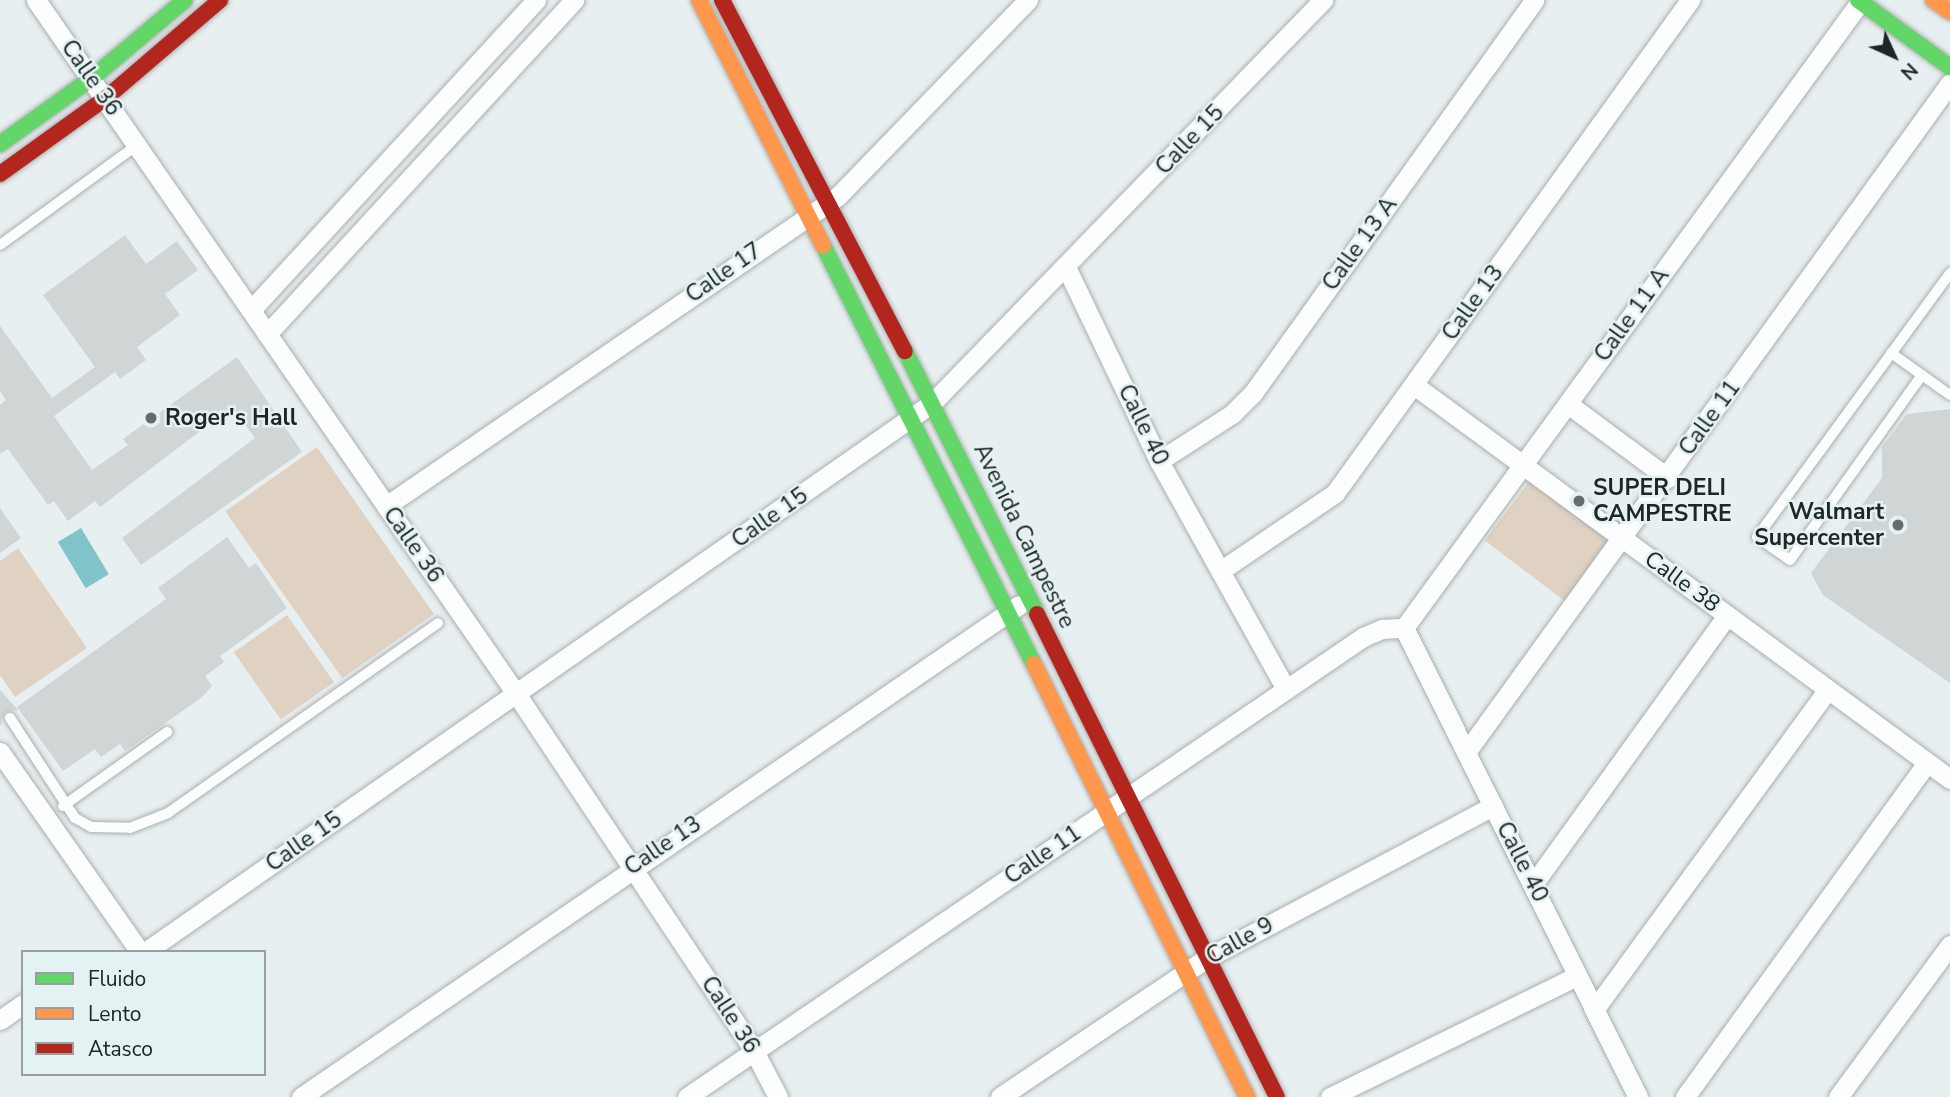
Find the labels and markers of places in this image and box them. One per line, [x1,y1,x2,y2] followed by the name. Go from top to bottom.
[165,404,297,432] place label: Roger's Hall
[143,410,159,426] marker: Roger's Hall
[1593,474,1732,528] place label: SUPER DELI CAMPESTRE
[1571,493,1587,509] marker: SUPER DELI CAMPESTRE
[1754,498,1884,552] place label: Walmart Supercenter
[1890,517,1906,533] marker: Walmart Supercenter

